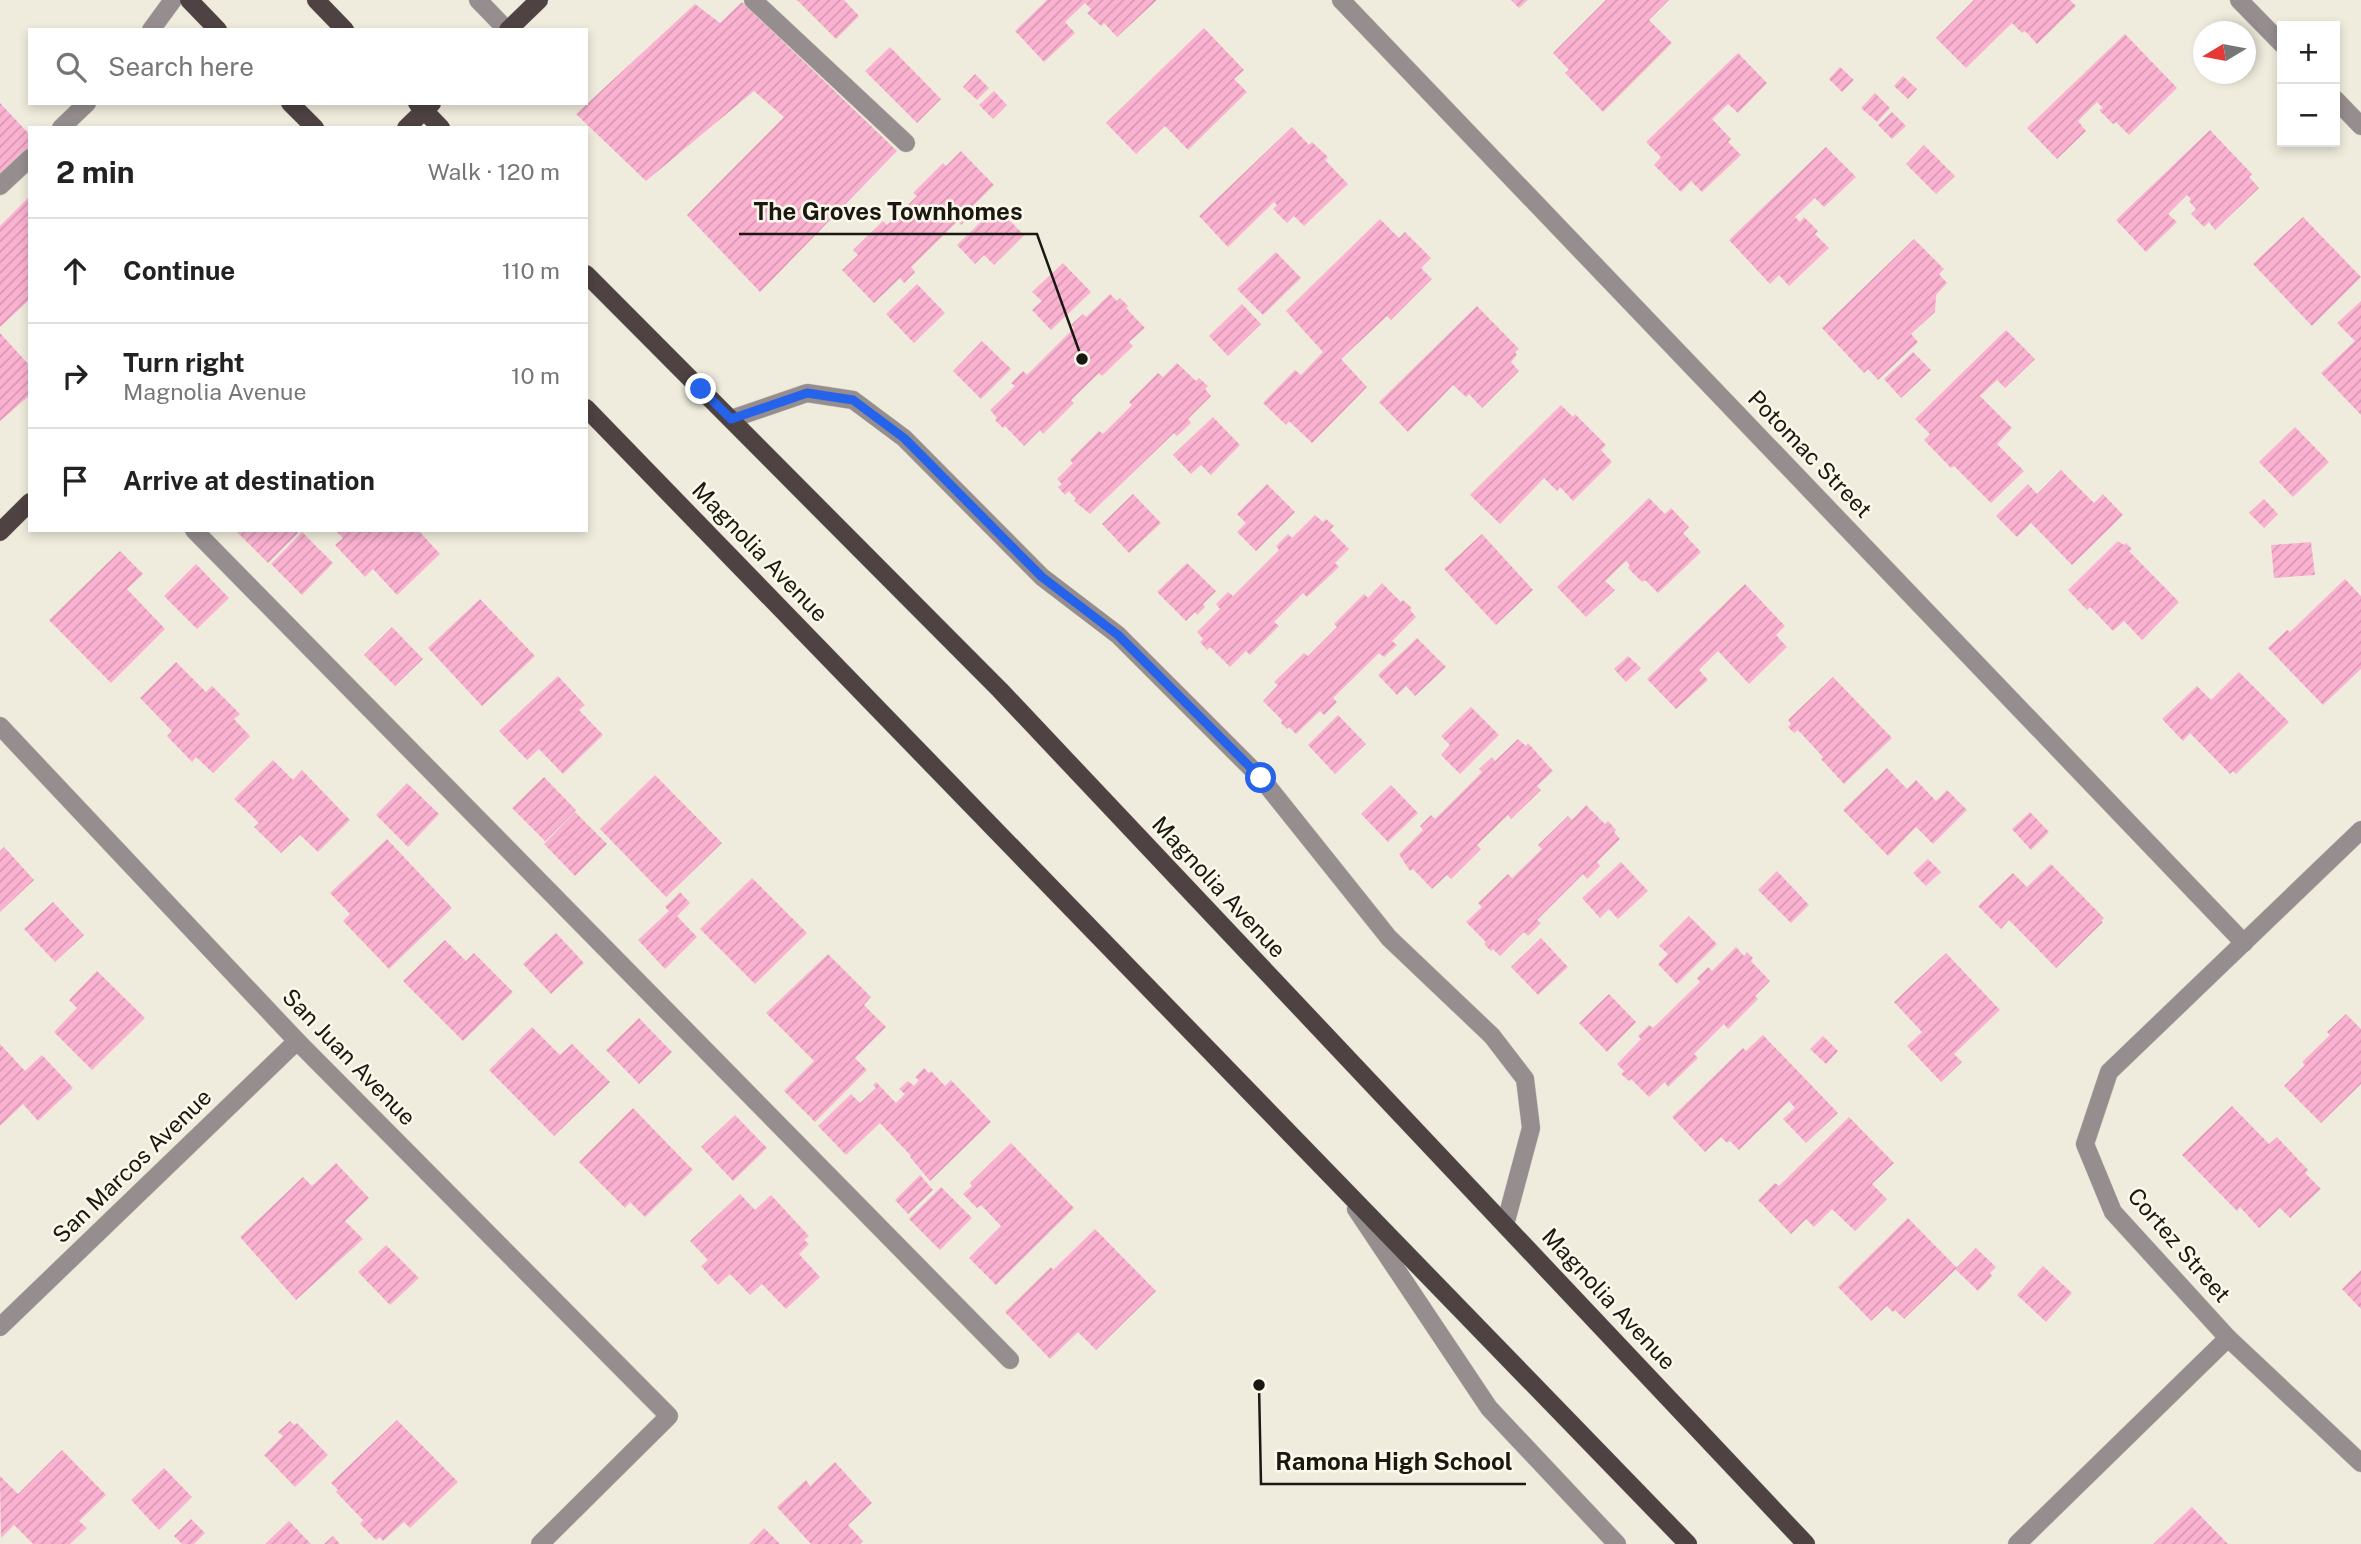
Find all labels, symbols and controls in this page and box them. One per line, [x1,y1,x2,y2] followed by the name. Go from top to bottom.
[2193,21,2256,84] north arrow
[2277,21,2340,147] map controls
[2277,21,2340,84] button: +
[28,28,588,105] search box
[52,48,90,86] icon: search
[108,51,254,82] text: Search here
[2277,84,2340,147] button: −
[56,154,135,190] text: 2 min
[428,158,560,185] text: Walk · 120 m
[739,189,1037,234] callout: The Groves Townhomes
[753,197,1023,225] text: The Groves Townhomes
[56,252,94,290] icon: ahead
[123,255,235,286] text: Continue
[502,257,560,284] text: 110 m
[123,347,245,378] text: Turn right
[56,357,94,395] icon: right
[511,362,560,389] text: 10 m
[685,373,716,404] route end
[123,378,306,405] text: Magnolia Avenue
[1743,384,1878,523] street label: Potomac Street
[56,462,94,500] icon: arrive
[123,465,375,496] text: Arrive at destination
[687,476,834,627] street label: Magnolia Avenue
[1245,762,1276,793] route start
[1147,810,1292,963] street label: Magnolia Avenue
[277,983,422,1131] street label: San Juan Avenue
[47,1083,217,1248] street label: San Marcos Avenue
[2122,1182,2236,1307] street label: Cortez Street
[1537,1222,1682,1375] street label: Magnolia Avenue
[1261,1439,1526,1484] callout: Ramona High School
[1275,1447,1513,1475] text: Ramona High School

